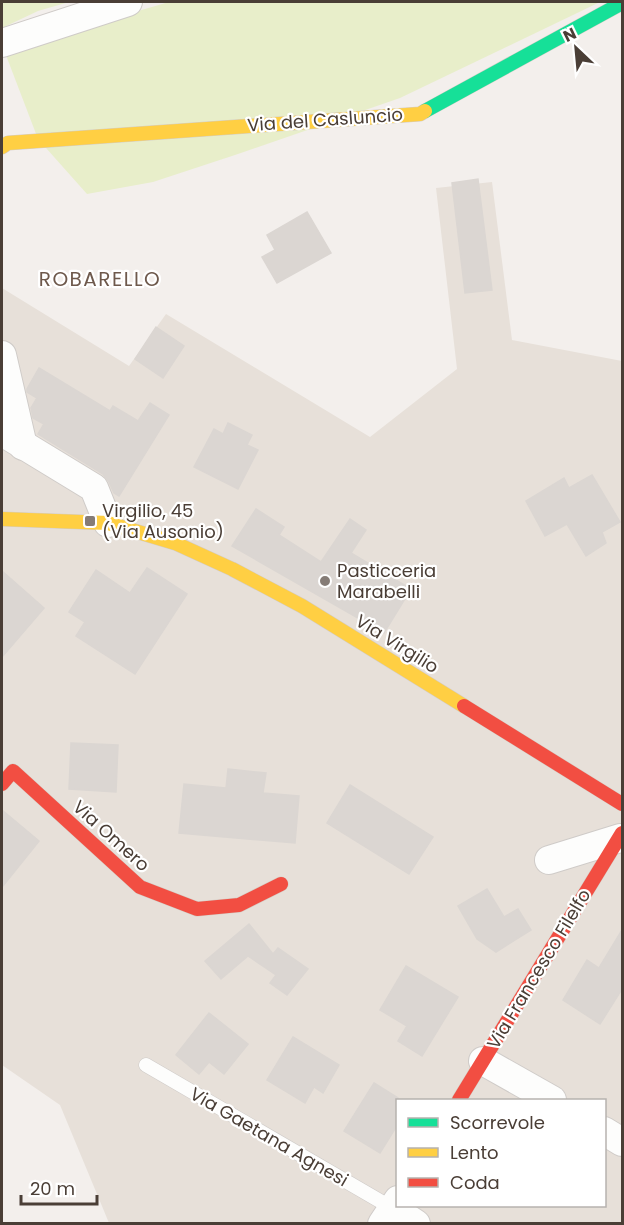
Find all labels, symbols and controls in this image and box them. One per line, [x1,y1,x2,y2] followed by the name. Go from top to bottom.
[546,18,606,78] north arrow
[559,22,580,48] text: N
[246,102,404,137] street label: Via del Casluncio
[39,265,161,293] district label: ROBARELLO
[102,498,224,544] place label: Virgilio, 45 (Via Ausonio)
[83,514,97,528] marker: Virgilio, 45 (Via Ausonio)
[337,558,436,604] place label: Pasticceria Marabelli
[318,574,332,588] marker: Pasticceria Marabelli
[351,608,444,679] street label: Via Virgilio
[67,794,155,877] street label: Via Omero
[481,884,596,1054] street label: Via Francesco Filelfo
[186,1081,353,1192] street label: Via Gaetana Agnesi
[396,1099,606,1207] legend
[450,1110,545,1135] text: Scorrevole
[450,1140,499,1165] text: Lento
[21,1168,98,1206] scale bar
[450,1170,500,1195] text: Coda
[30,1176,75,1201] text: 20 m

